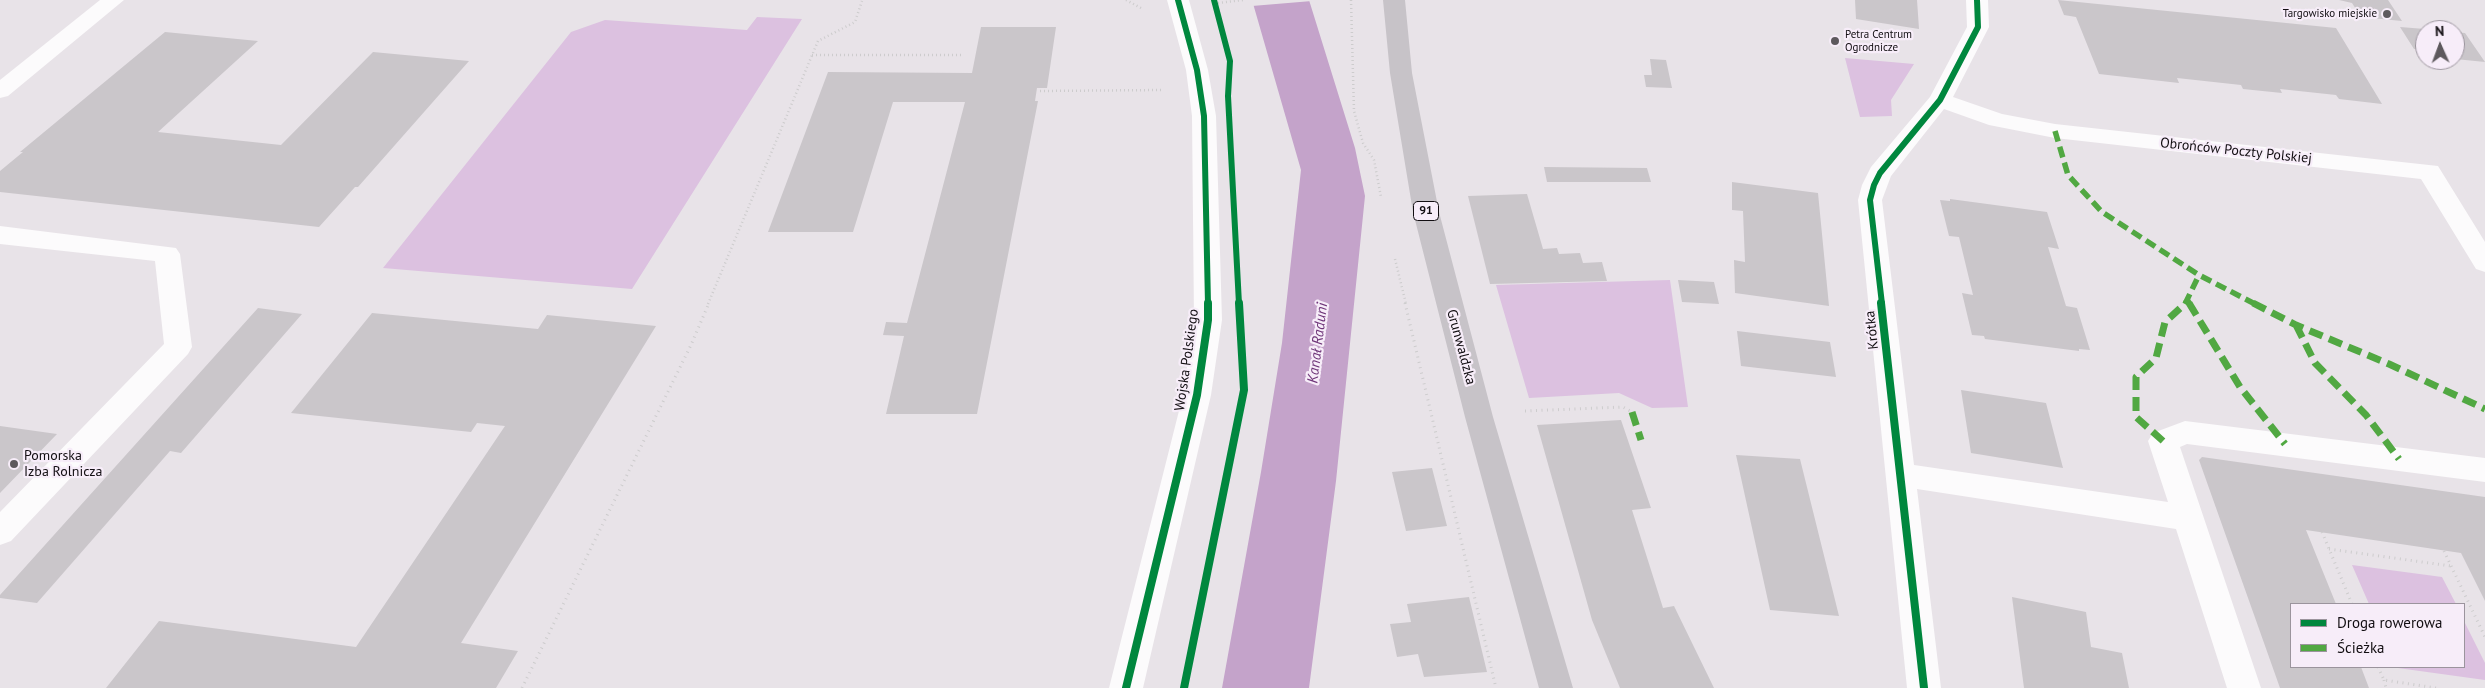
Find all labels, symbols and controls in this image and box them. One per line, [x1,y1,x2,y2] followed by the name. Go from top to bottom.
[2283,7,2377,21] place label: Targowisko miejskie
[2381,8,2393,20] marker: Targowisko miejskie
[2415,20,2465,70] north arrow
[2435,22,2444,40] text: N
[1845,28,1912,54] place label: Petra Centrum Ogrodnicze
[1829,35,1841,47] marker: Petra Centrum Ogrodnicze
[2159,135,2313,167] street label: Obrońców Poczty Polskiej
[1414,202,1438,220] road number: 91
[1304,302,1332,384] water label: Kanał Raduni
[1443,307,1479,387] street label: Grunwaldzka
[1172,308,1202,412] street label: Wojska Polskiego
[1862,310,1882,350] street label: Krótka
[24,448,103,481] place label: Pomorska Izba Rolnicza
[8,458,20,470] marker: Pomorska Izba Rolnicza
[2290,603,2465,668] legend
[2337,613,2442,632] text: Droga rowerowa
[2337,638,2385,657] text: Ścieżka

